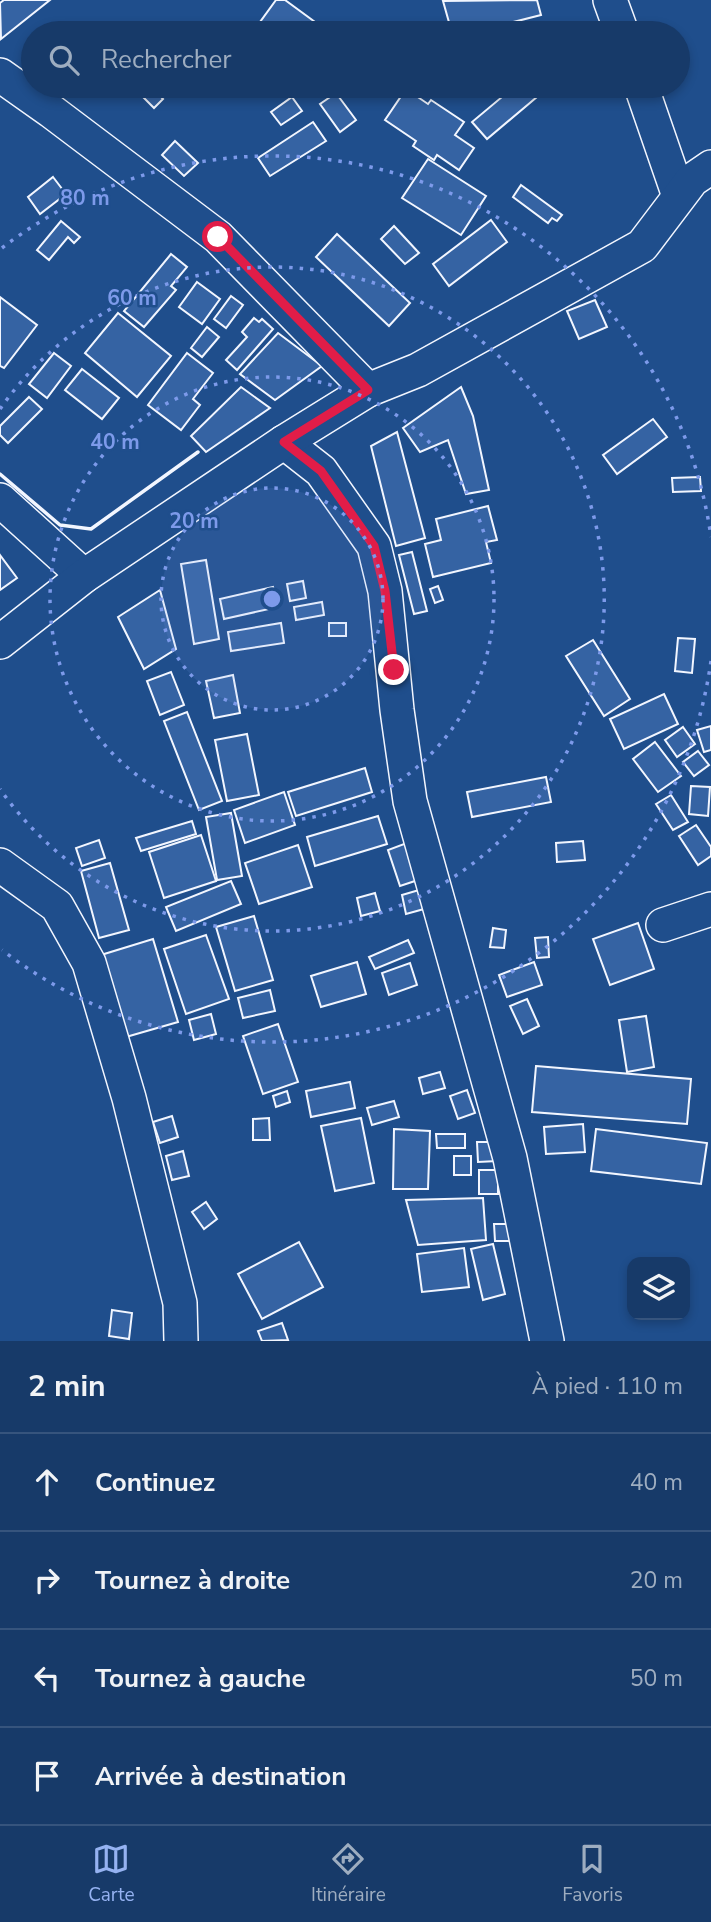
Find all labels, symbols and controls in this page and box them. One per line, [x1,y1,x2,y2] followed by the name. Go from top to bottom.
[21,21,690,98] search box
[45,41,83,79] icon: search
[101,42,232,77] text: Rechercher
[60,184,110,212] text: 80 m
[202,221,233,252] route start
[107,284,157,312] text: 60 m
[90,428,140,456] text: 40 m
[169,507,219,535] text: 20 m
[260,587,284,611] centre of rings
[378,654,409,685] route end
[627,1257,690,1320] map controls
[627,1257,690,1320] button: layers
[28,1366,106,1407] text: 2 min
[532,1371,683,1402] text: À pied · 110 m
[28,1463,66,1501] icon: ahead
[95,1465,215,1500] text: Continuez
[630,1467,683,1498] text: 40 m
[28,1561,66,1599] icon: right
[95,1563,290,1598] text: Tournez à droite
[630,1565,683,1596] text: 20 m
[28,1659,66,1697] icon: left
[95,1661,306,1696] text: Tournez à gauche
[630,1663,683,1694] text: 50 m
[28,1757,66,1795] icon: arrive
[95,1759,346,1794] text: Arrivée à destination
[88,1840,135,1908] tab: Carte
[311,1840,386,1908] tab: Itinéraire
[562,1840,623,1908] tab: Favoris

